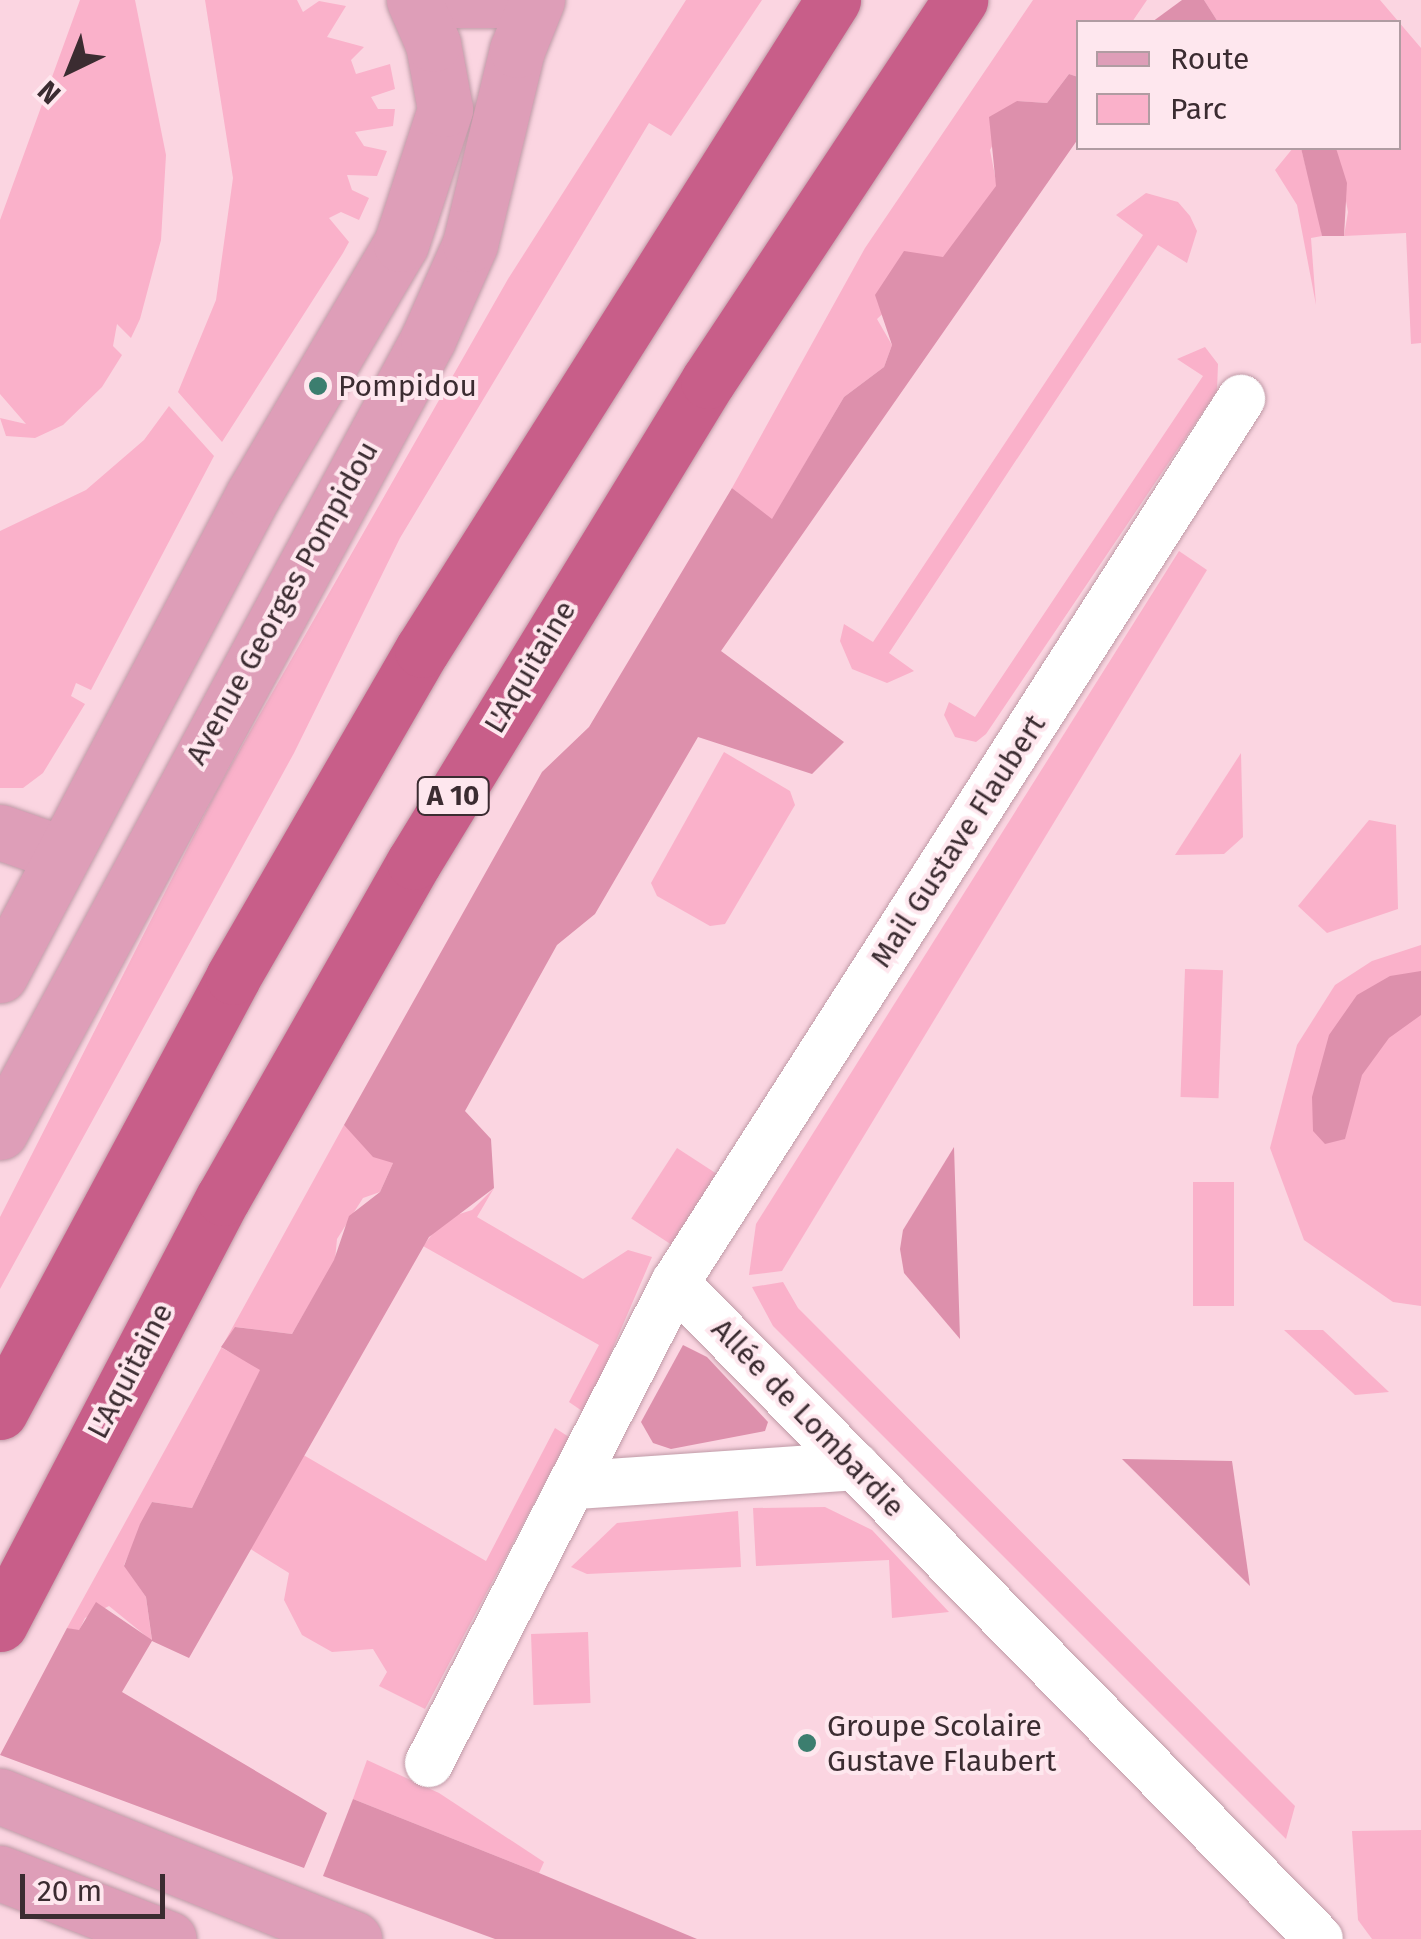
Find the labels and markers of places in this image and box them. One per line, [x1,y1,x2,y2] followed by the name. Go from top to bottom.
[338,368,477,404] place label: Pompidou
[307,375,329,397] marker: Pompidou
[827,1708,1056,1778] place label: Groupe Scolaire Gustave Flaubert
[796,1732,818,1754] marker: Groupe Scolaire Gustave Flaubert

